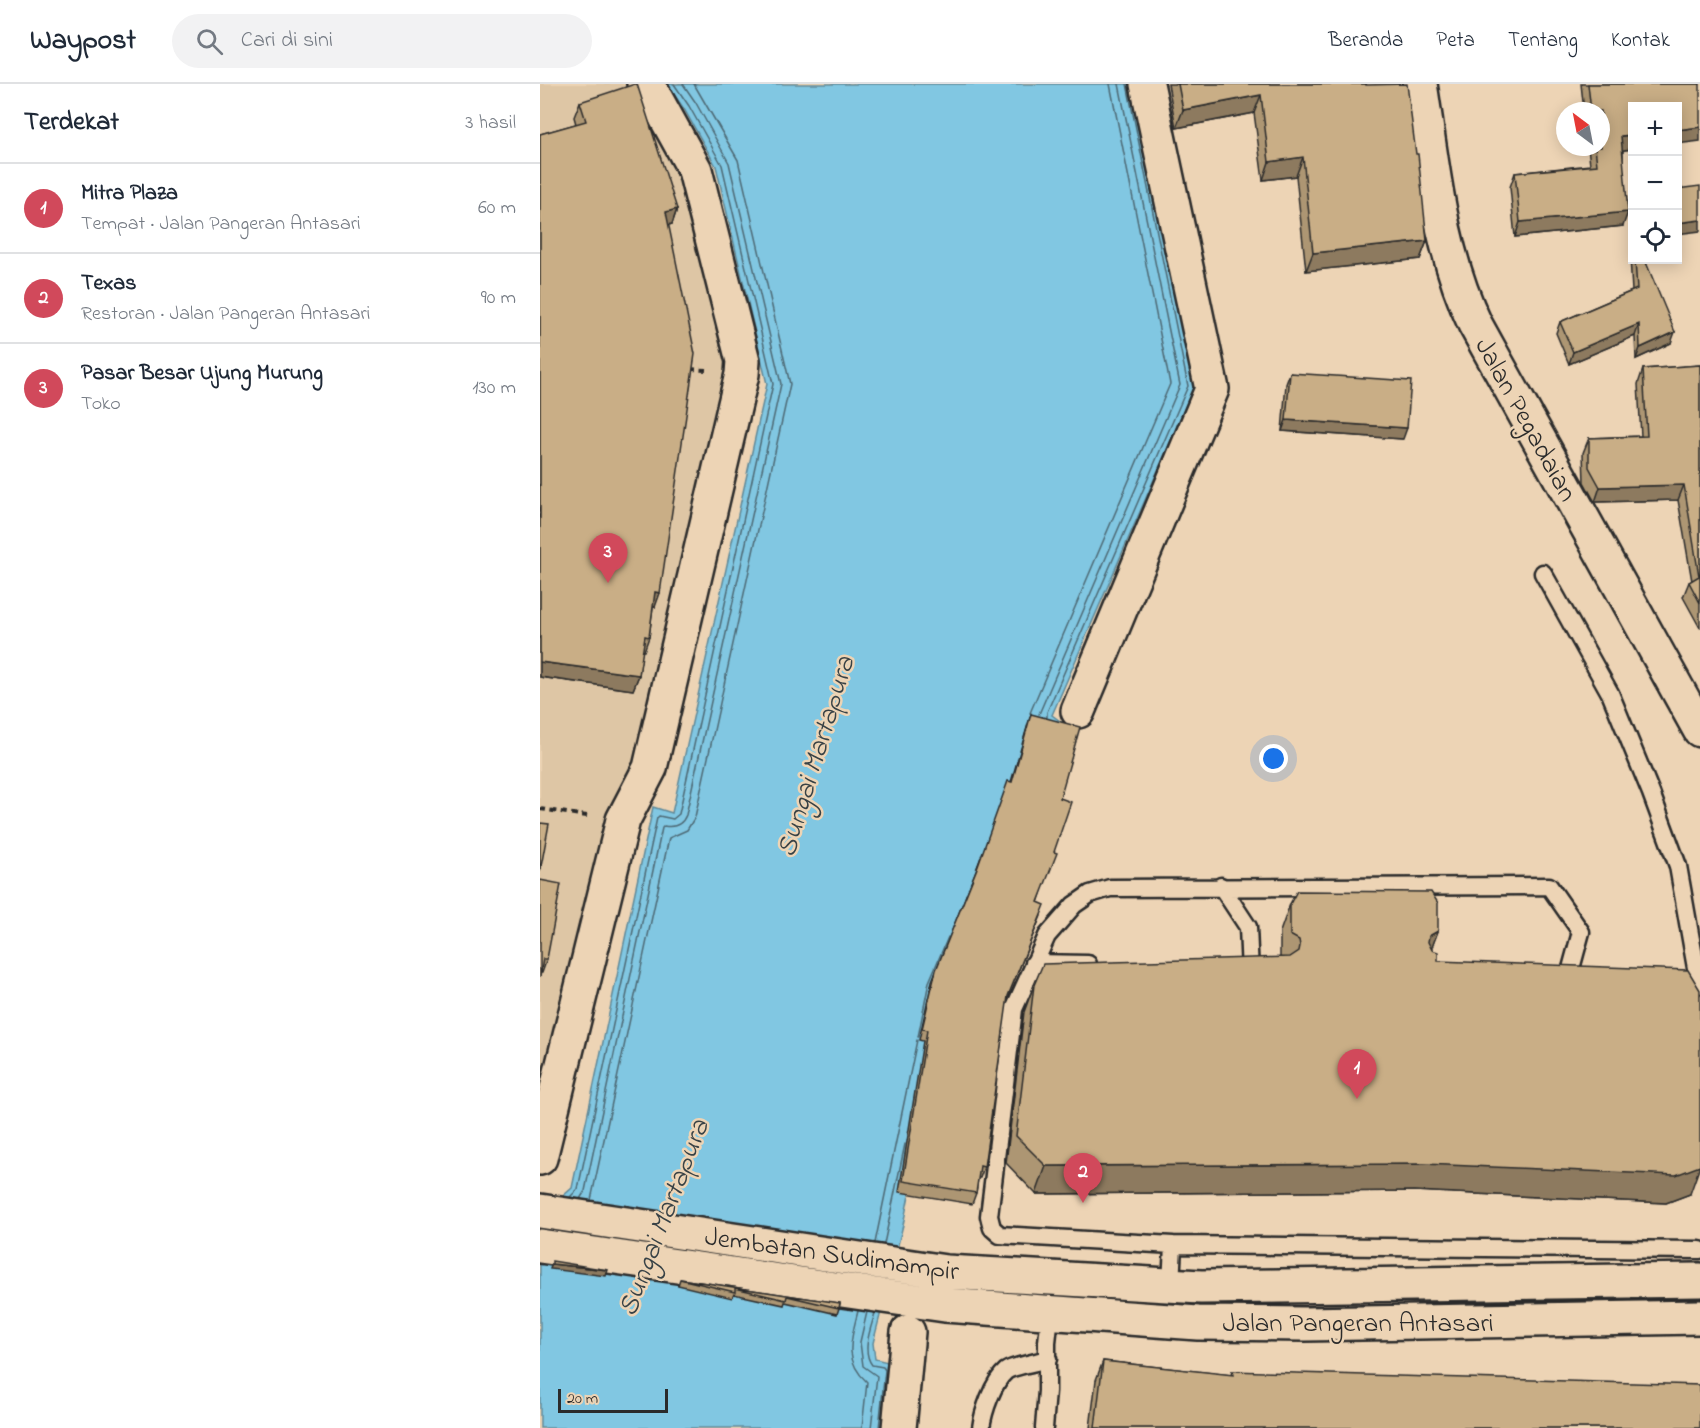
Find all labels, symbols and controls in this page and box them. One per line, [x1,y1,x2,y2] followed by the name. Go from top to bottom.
[172,14,592,68] search box
[30,21,136,62] text: Waypost
[193,25,226,58] icon: search
[241,25,333,57] text: Cari di sini
[1328,26,1403,56] text: Beranda
[1436,26,1475,56] text: Peta
[1508,26,1578,56] text: Tentang
[1611,26,1670,56] text: Kontak
[1556,102,1610,156] north arrow
[1628,102,1682,264] map controls
[1628,102,1682,156] button: +
[24,104,119,142] text: Terdekat
[465,109,516,138] text: 3 hasil
[1628,156,1682,210] button: −
[81,178,178,210] text: Mitra Plaza
[40,194,47,223] text: 1
[478,194,516,223] text: 60 m
[81,210,361,239] text: Tempat · Jalan Pangeran Antasari
[1628,210,1682,264] button: locate
[81,268,136,300] text: Texas
[39,284,48,313] text: 2
[481,284,516,313] text: 90 m
[81,300,370,329] text: Restoran · Jalan Pangeran Antasari
[1464,331,1586,509] street label: Jalan Pegadaian
[81,358,323,390] text: Pasar Besar Ujung Murung
[39,374,48,403] text: 3
[472,374,516,403] text: 130 m
[81,390,121,419] text: Toko
[588,534,628,583] pin: 3
[767,651,868,862] water label: Sungai Martapura
[1259,744,1288,773] your location
[1338,1050,1376,1099] pin: 1
[609,1113,722,1323] water label: Sungai Martapura
[1064,1154,1102,1203] pin: 2
[702,1218,962,1293] street label: Jembatan Sudimampir
[1222,1305,1494,1344] street label: Jalan Pangeran Antasari
[558,1386,668,1414] scale bar
[567,1387,598,1411] text: 20 m

